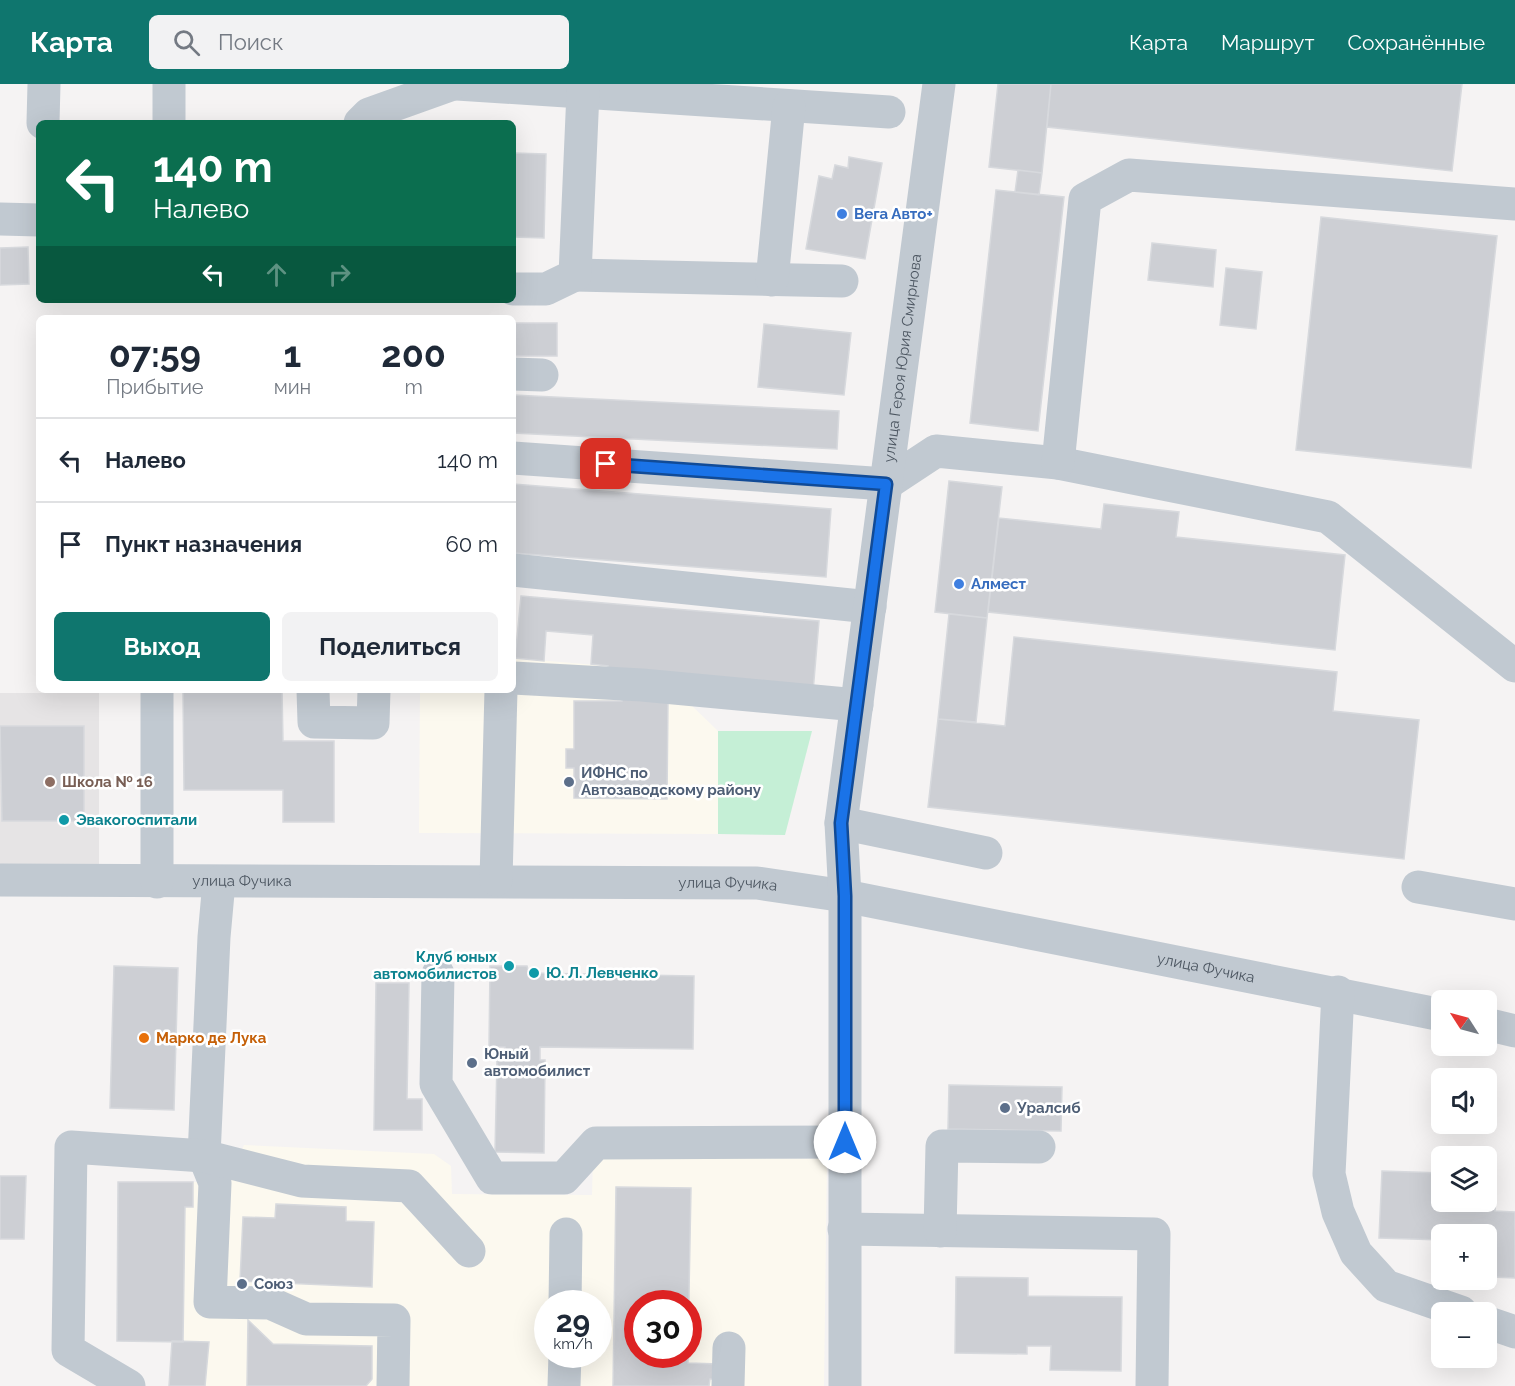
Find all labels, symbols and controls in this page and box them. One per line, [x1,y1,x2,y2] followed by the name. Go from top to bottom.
[149,15,569,69] search box
[30,26,113,59] text: Карта
[170,26,203,59] icon: search
[218,29,283,55] text: Поиск
[1129,30,1188,55] text: Карта
[1221,30,1314,55] text: Маршрут
[1347,30,1485,55] text: Сохранённые
[153,143,273,192] text: 140 m
[54,144,132,222] icon: left
[153,193,249,224] text: Налево
[854,205,933,223] place label: Вега Авто+
[835,207,849,221] marker: Вега Авто+
[880,253,925,463] street label: улица Героя Юрия Смирнова
[197,258,230,291] icon: left
[260,258,293,291] icon: ahead
[323,258,356,291] icon: right
[109,333,201,375] text: 07:59
[284,333,301,375] text: 1
[381,333,446,375] text: 200
[106,375,204,399] text: Прибытие
[274,375,311,399] text: мин
[404,375,423,399] text: m
[580,438,631,489] pin
[54,444,87,477] icon: left
[105,447,186,473] text: Налево
[437,447,498,473] text: 140 m
[589,447,622,480] icon: arrive
[54,528,87,561] icon: arrive
[105,531,302,557] text: Пункт назначения
[445,531,498,557] text: 60 m
[971,575,1026,593] place label: Алмест
[952,577,966,591] marker: Алмест
[54,612,270,681] button: Выход
[282,612,498,681] button: Поделиться
[581,764,762,799] place label: ИФНС по Автозаводскому району
[62,773,153,791] place label: Школа № 16
[43,775,57,789] marker: Школа № 16
[562,775,576,789] marker: ИФНС по Автозаводскому району
[76,811,197,829] place label: Эвакогоспитали
[57,813,71,827] marker: Эвакогоспитали
[192,872,292,890] street label: улица Фучика
[678,873,779,895] street label: улица Фучика
[373,948,497,983] place label: Клуб юных автомобилистов
[1156,949,1256,986] street label: улица Фучика
[502,959,516,973] marker: Клуб юных автомобилистов
[546,964,658,982] place label: Ю. Л. Левченко
[527,966,541,980] marker: Ю. Л. Левченко
[1431,990,1497,1056] north arrow
[1431,990,1497,1368] map controls
[156,1029,267,1047] place label: Марко де Лука
[137,1031,151,1045] marker: Марко де Лука
[484,1045,591,1080] place label: Юный автомобилист
[465,1056,479,1070] marker: Юный автомобилист
[1431,1068,1497,1134] button: sound
[1016,1099,1081,1117] place label: Уралсиб
[998,1101,1012,1115] marker: Уралсиб
[813,1110,877,1174] position arrow
[1431,1146,1497,1212] button: layers
[1431,1224,1497,1290] button: +
[254,1275,293,1293] place label: Союз
[235,1277,249,1291] marker: Союз
[624,1290,702,1368] speed limit sign: 30
[1431,1302,1497,1368] button: −
[556,1304,590,1339] text: 29
[553,1335,593,1353] text: km/h

